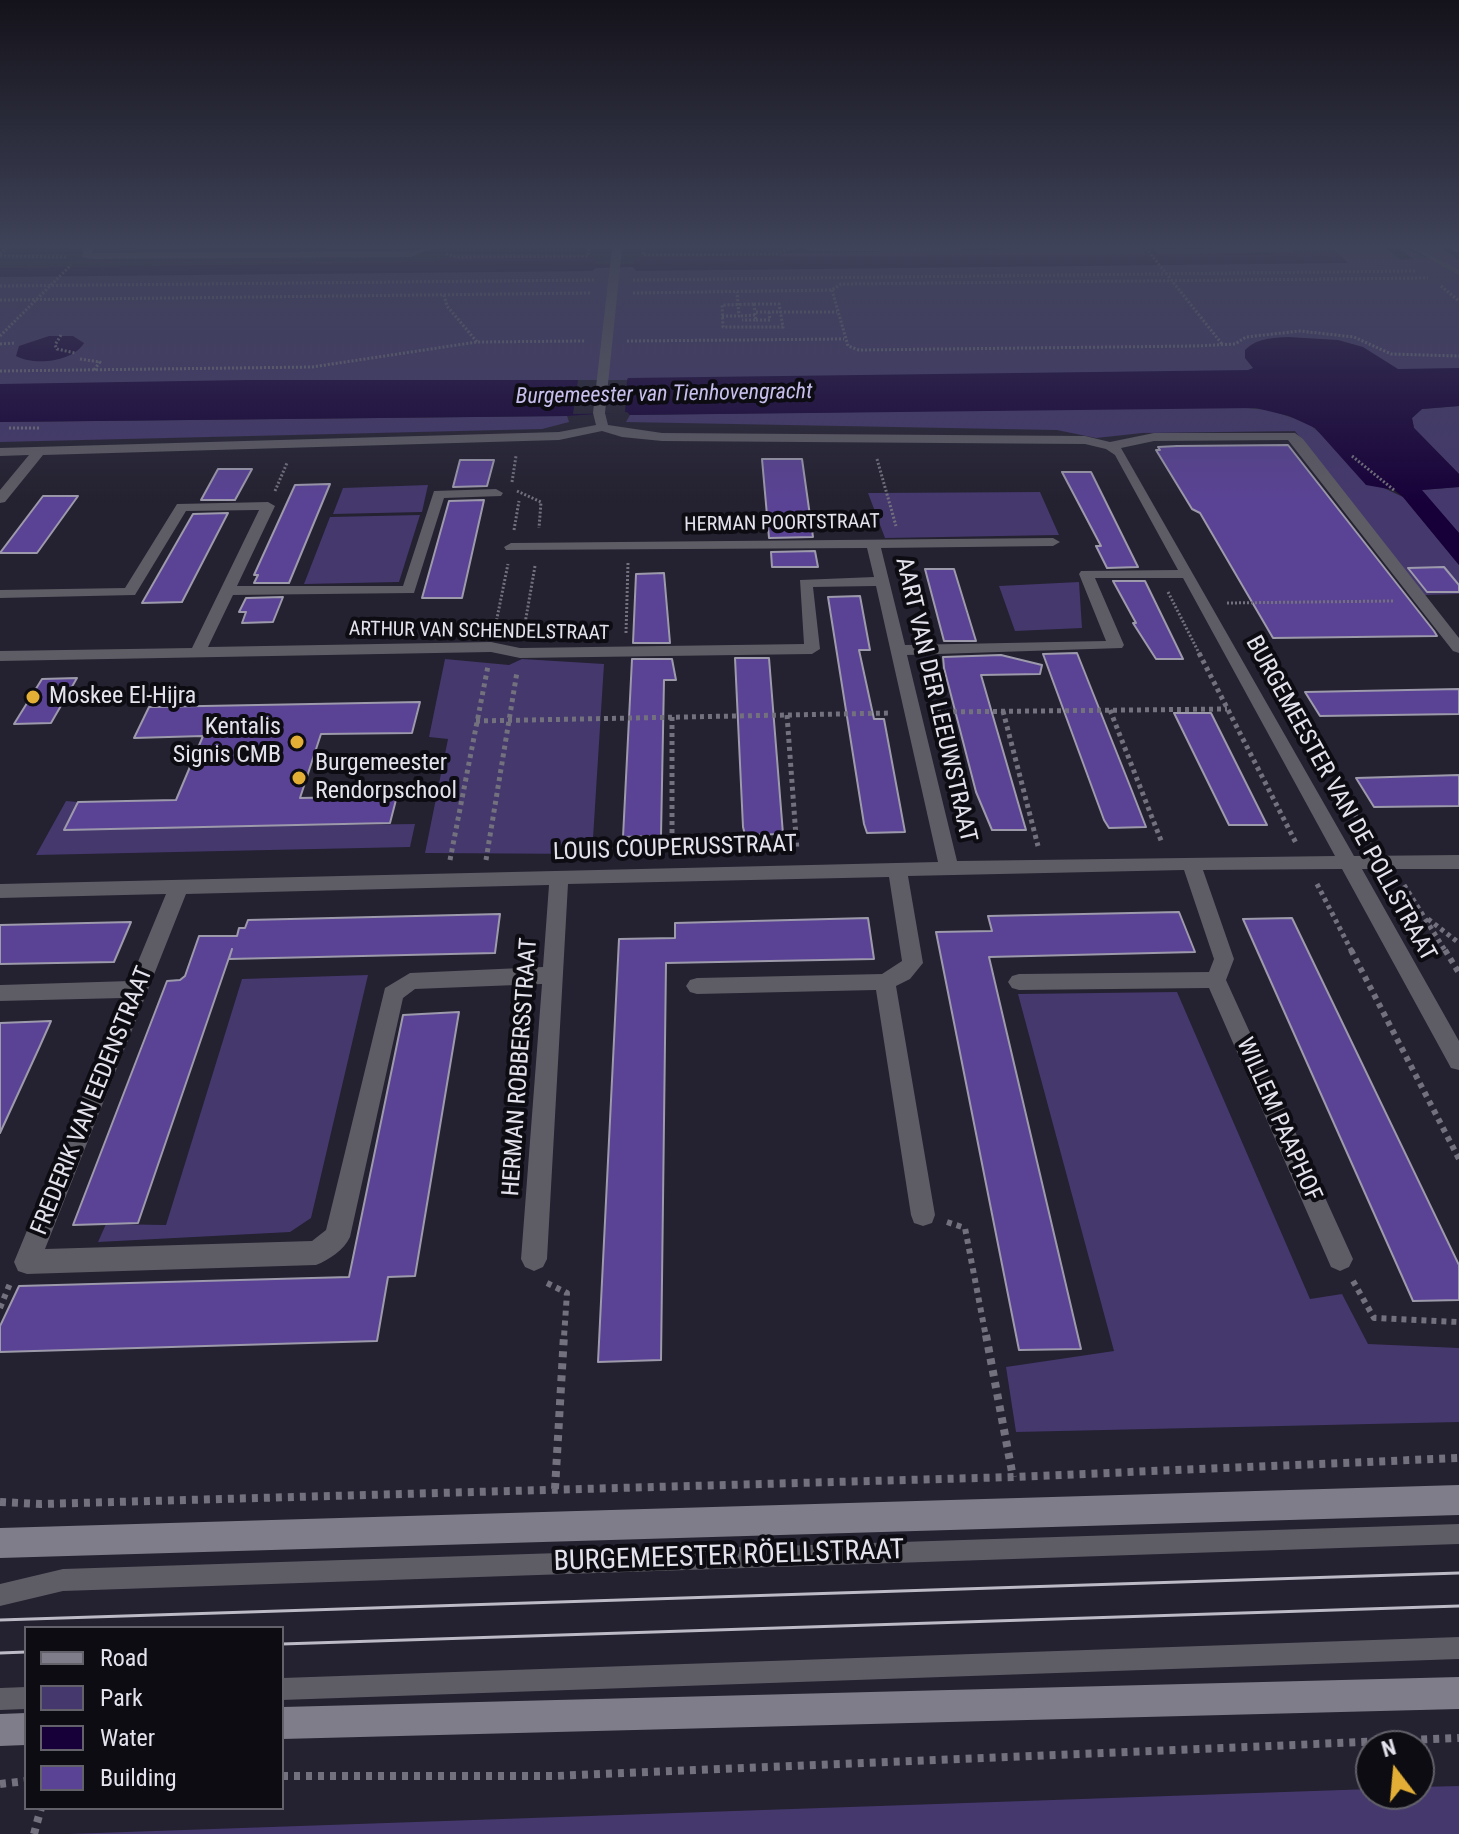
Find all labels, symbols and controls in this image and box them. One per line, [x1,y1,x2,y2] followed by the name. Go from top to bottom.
[515,379,813,411] water label: Burgemeester van Tienhovengracht
[684,510,880,538] street label: HERMAN POORTSTRAAT
[888,555,982,845] street label: AART VAN DER LEEUWSTRAAT
[349,618,609,646] street label: ARTHUR VAN SCHENDELSTRAAT
[1238,631,1442,967] street label: BURGEMEESTER VAN DE POLLSTRAAT
[49,683,196,711] place label: Moskee El-Hijra
[24,688,42,706] marker: Moskee El-Hijra
[173,714,281,770] place label: Kentalis Signis CMB
[288,733,306,751] marker: Kentalis Signis CMB
[315,750,457,806] place label: Burgemeester Rendorpschool
[290,769,308,787] marker: Burgemeester Rendorpschool
[552,830,798,868] street label: LOUIS COUPERUSSTRAAT
[498,937,544,1197] street label: HERMAN ROBBERSSTRAAT
[26,963,160,1239] street label: FREDERIK VAN EEDENSTRAAT
[1229,1034,1327,1206] street label: WILLEM PAAPHOF
[553,1534,905,1580] street label: BURGEMEESTER RÖELLSTRAAT
[24,1626,284,1810] legend
[100,1644,148,1672] text: Road
[100,1684,143,1712] text: Park
[100,1724,155,1752] text: Water
[1355,1730,1435,1810] north arrow
[1379,1734,1399,1762] text: N
[100,1764,177,1792] text: Building

